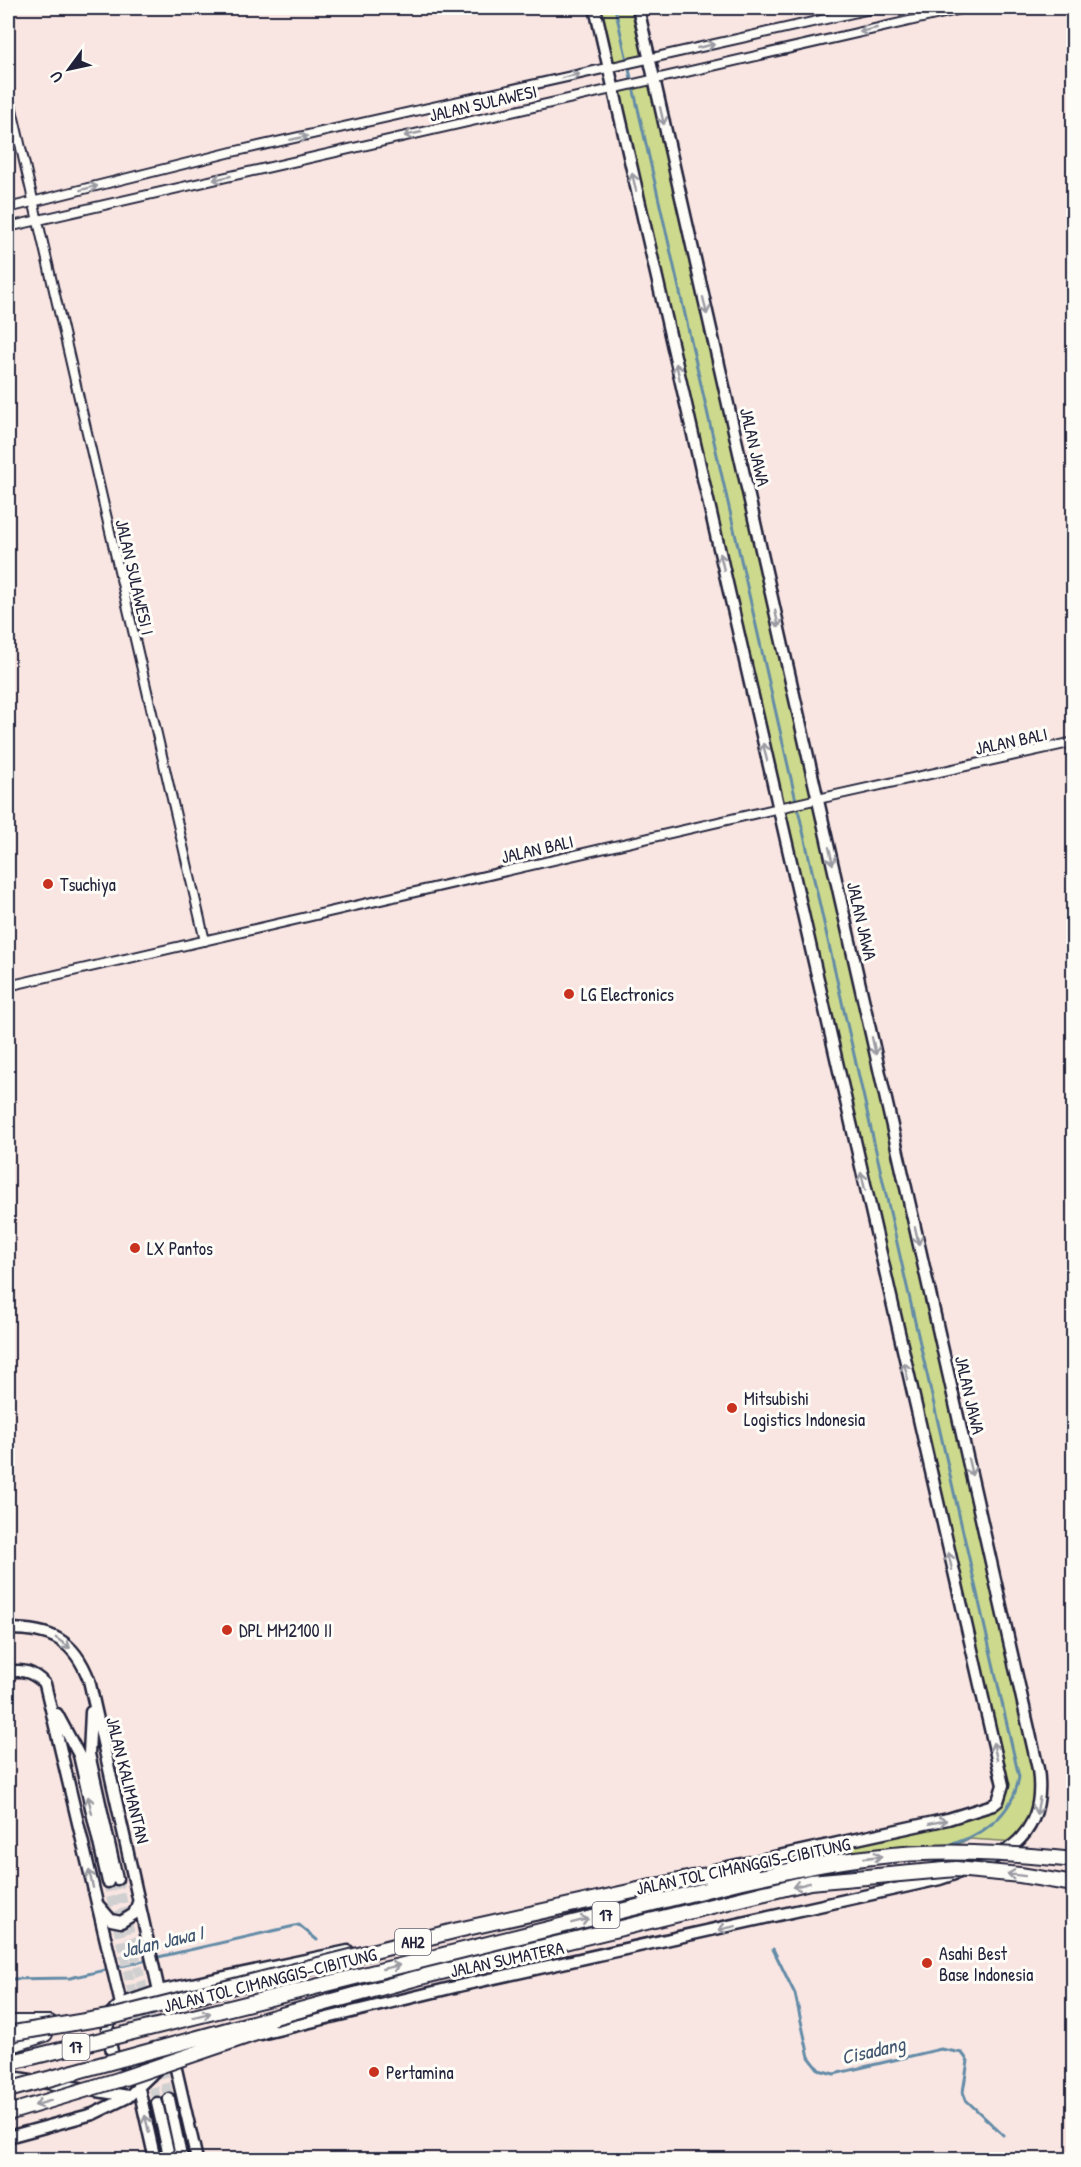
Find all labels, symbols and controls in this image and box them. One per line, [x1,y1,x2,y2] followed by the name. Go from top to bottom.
[858,25,878,36] one-way arrow
[39,39,99,99] north arrow
[696,40,716,51] one-way arrow
[45,67,68,87] text: U
[561,70,580,81] one-way arrow
[427,78,539,128] street label: JALAN SULAWESI
[657,106,668,125] one-way arrow
[403,129,423,140] one-way arrow
[289,131,308,143] one-way arrow
[213,172,232,184] one-way arrow
[628,173,640,192] one-way arrow
[79,182,98,194] one-way arrow
[700,296,712,315] one-way arrow
[672,363,683,382] one-way arrow
[734,405,776,489] street label: JALAN JAWA
[110,517,160,637] street label: JALAN SULAWESI I
[715,553,727,572] one-way arrow
[771,609,783,628] one-way arrow
[972,721,1050,761] street label: JALAN BALI
[759,743,771,762] one-way arrow
[498,829,576,869] street label: JALAN BALI
[825,846,837,865] one-way arrow
[60,872,116,897] place label: Tsuchiya
[41,877,55,891] marker: Tsuchiya
[841,879,883,963] street label: JALAN JAWA
[581,982,674,1007] place label: LG Electronics
[562,987,576,1001] marker: LG Electronics
[869,1036,880,1055] one-way arrow
[856,1171,868,1190] one-way arrow
[912,1226,923,1245] one-way arrow
[147,1236,213,1261] place label: LX Pantos
[128,1241,142,1255] marker: LX Pantos
[949,1353,991,1437] street label: JALAN JAWA
[900,1361,911,1381] one-way arrow
[744,1386,865,1432] place label: Mitsubishi Logistics Indonesia
[725,1401,739,1415] marker: Mitsubishi Logistics Indonesia
[964,1457,976,1476] one-way arrow
[944,1551,955,1571] one-way arrow
[239,1618,332,1643] place label: DPL MM2100 II
[220,1623,234,1637] marker: DPL MM2100 II
[54,1637,70,1649] one-way arrow
[100,1714,156,1846] street label: JALAN KALIMANTAN
[988,1741,1000,1760] one-way arrow
[84,1796,96,1815] one-way arrow
[1032,1796,1043,1815] one-way arrow
[928,1815,947,1827] one-way arrow
[634,1831,853,1901] street label: JALAN TOL CIMANGGIS–CIBITUNG
[863,1851,883,1862] one-way arrow
[85,1869,97,1888] one-way arrow
[1006,1869,1026,1880] one-way arrow
[792,1879,811,1891] one-way arrow
[592,1902,620,1928] road number: 17
[571,1914,590,1926] one-way arrow
[118,1918,208,1964] water label: Jalan Jawa I
[718,1922,737,1934] one-way arrow
[395,1929,431,1955] road number: AH2
[448,1935,566,1983] street label: JALAN SUMATERA
[161,1941,379,2019] street label: JALAN TOL CIMANGGIS–CIBITUNG
[939,1941,1033,1987] place label: Asahi Best Base Indonesia
[920,1956,934,1970] marker: Asahi Best Base Indonesia
[381,1961,400,1973] one-way arrow
[192,2009,211,2021] one-way arrow
[839,2029,909,2071] water label: Cisadang
[62,2034,90,2060] road number: 17
[386,2060,453,2085] place label: Pertamina
[367,2065,381,2079] marker: Pertamina
[34,2098,53,2109] one-way arrow
[141,2115,152,2134] one-way arrow

